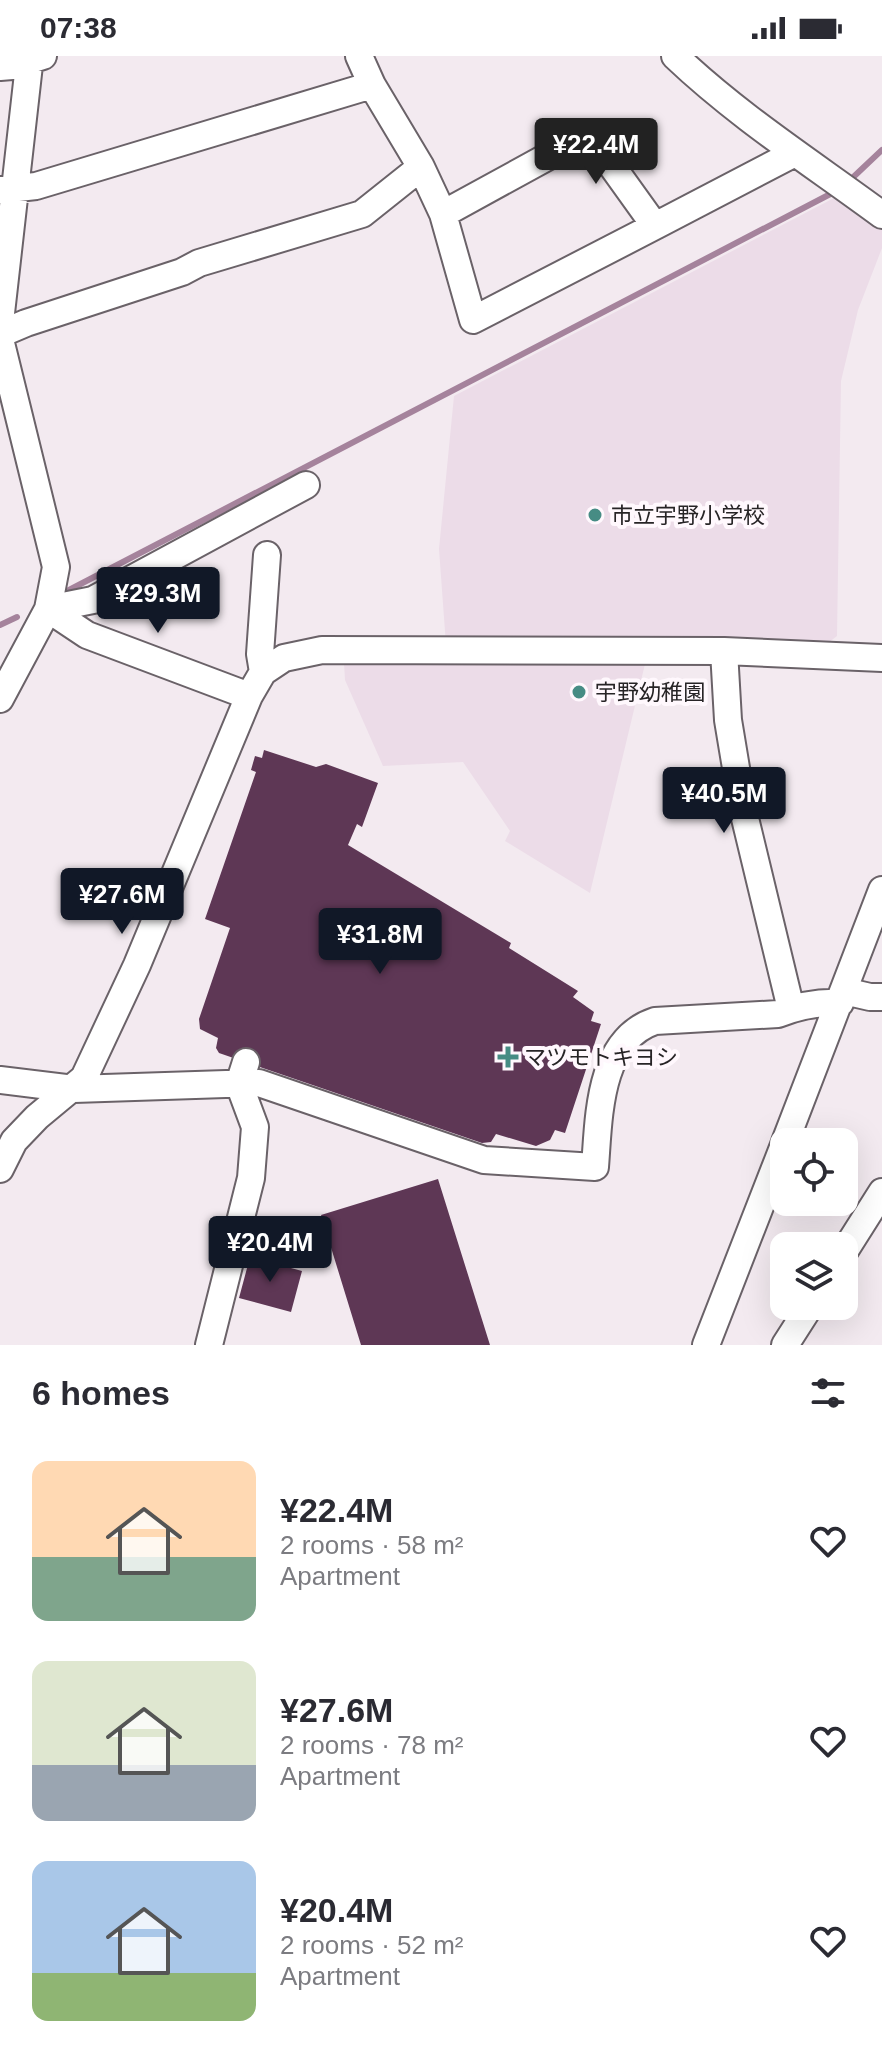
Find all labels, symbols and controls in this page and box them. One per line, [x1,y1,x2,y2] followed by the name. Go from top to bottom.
[40,11,117,44] text: 07:38
[531,118,661,186] pin: ¥22.4M
[553,129,639,159] text: ¥22.4M
[611,503,765,528] place label: 市立宇野小学校
[586,506,604,524] marker: 市立宇野小学校
[93,567,223,635] pin: ¥29.3M
[115,578,201,608] text: ¥29.3M
[595,680,705,705] place label: 宇野幼稚園
[570,683,588,701] marker: 宇野幼稚園
[659,767,789,835] pin: ¥40.5M
[681,778,767,808] text: ¥40.5M
[57,868,187,936] pin: ¥27.6M
[79,879,165,909] text: ¥27.6M
[315,908,445,976] pin: ¥31.8M
[337,919,423,949] text: ¥31.8M
[524,1045,678,1070] place label: マツモトキヨシ
[499,1048,517,1066] marker: マツモトキヨシ
[770,1128,858,1320] map controls
[770,1128,858,1216] button: locate
[205,1216,335,1284] pin: ¥20.4M
[227,1227,313,1257] text: ¥20.4M
[770,1232,858,1320] button: layers
[806,1371,850,1415] icon: filters
[32,1374,170,1412] text: 6 homes
[280,1491,393,1529] text: ¥22.4M
[96,1493,192,1589] icon: home
[806,1519,850,1563] icon: heart
[280,1530,464,1560] text: 2 rooms · 58 m²
[280,1561,400,1591] text: Apartment
[280,1691,393,1729] text: ¥27.6M
[96,1693,192,1789] icon: home
[806,1719,850,1763] icon: heart
[280,1730,464,1760] text: 2 rooms · 78 m²
[280,1761,400,1791] text: Apartment
[280,1891,393,1929] text: ¥20.4M
[96,1893,192,1989] icon: home
[806,1919,850,1963] icon: heart
[280,1930,464,1960] text: 2 rooms · 52 m²
[280,1961,400,1991] text: Apartment

